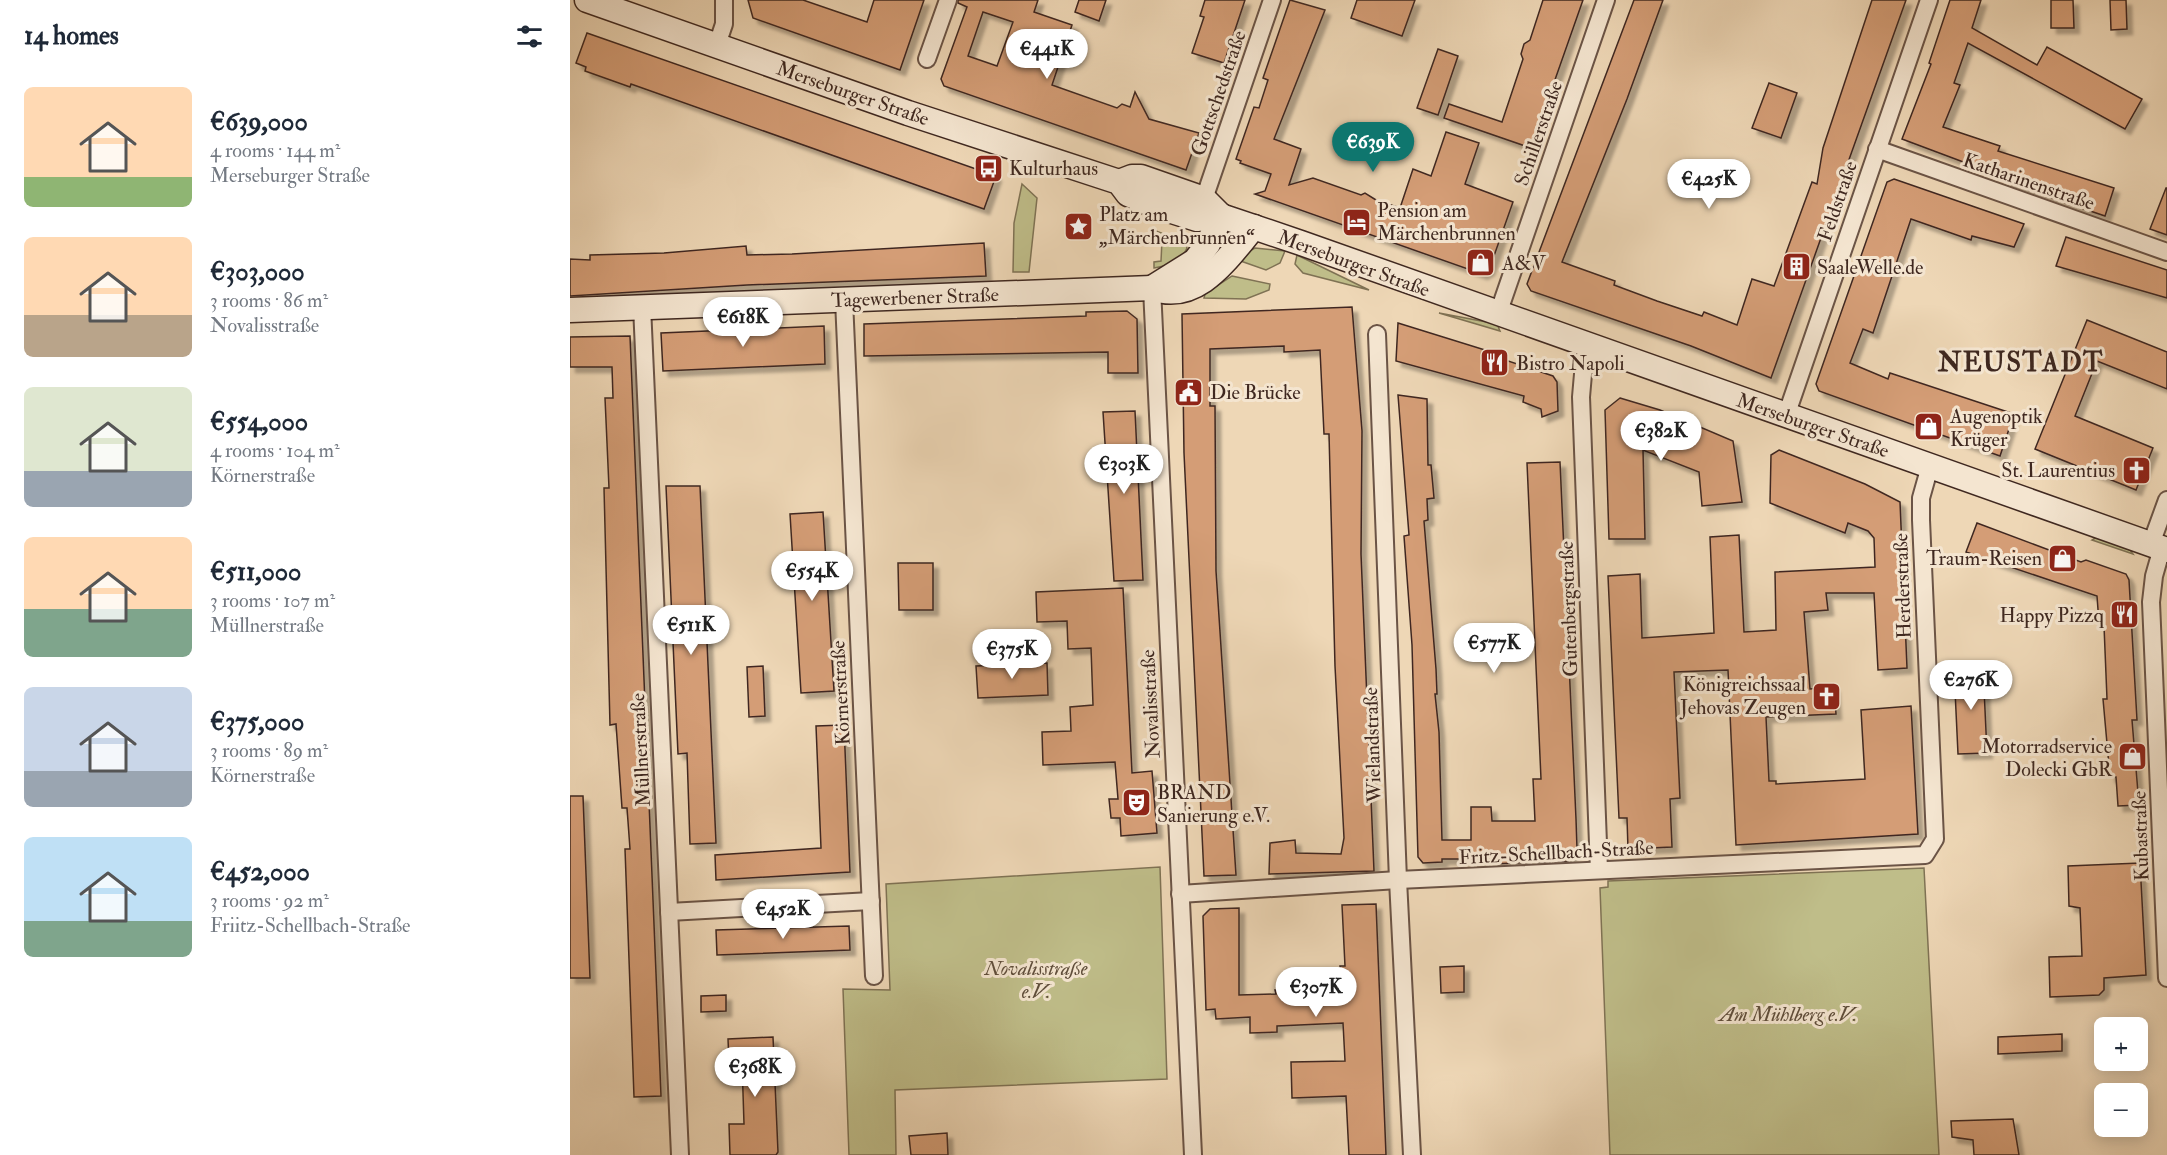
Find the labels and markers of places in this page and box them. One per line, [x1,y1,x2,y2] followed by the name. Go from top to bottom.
[1005,29,1089,80] pin: €441K
[1331,122,1415,173] pin: €639K
[972,152,1004,184] bus stop icon: Kulturhaus
[1009,156,1098,181] place label: Kulturhaus
[1667,159,1751,210] pin: €425K
[1377,198,1516,246] place label: Pension am Märchenbrunnen
[1098,202,1255,250] place label: Platz am „Märchenbrunnen“
[1340,206,1372,238] hotel icon: Pension am Märchenbrunnen
[1062,210,1094,242] place icon: Platz am „Märchenbrunnen“
[1465,247,1497,279] shop icon: A&V
[1501,251,1546,276] place label: A&V
[1780,251,1812,283] building icon: SaaleWelle.de
[1817,255,1923,280] place label: SaaleWelle.de
[701,297,785,348] pin: €618K
[1479,347,1511,379] restaurant icon: Bistro Napoli
[1516,351,1625,377] place label: Bistro Napoli
[1173,376,1205,408] public building icon: Die Brücke
[1210,380,1301,405] place label: Die Brücke
[1949,404,2043,452] place label: Augenoptik Krüger
[1619,411,1703,462] pin: €382K
[1913,411,1945,443] shop icon: Augenoptik Krüger
[1082,444,1166,495] pin: €303K
[2120,454,2152,486] church icon: St. Laurentius
[2001,458,2115,483] place label: St. Laurentius
[2047,542,2079,574] shop icon: Traum-Reisen
[1926,546,2042,571] place label: Traum-Reisen
[770,551,854,602] pin: €554K
[2109,599,2141,631] restaurant icon: Happy Pizzq
[2000,603,2105,629] place label: Happy Pizzq
[649,605,733,656] pin: €511K
[1452,623,1536,674] pin: €577K
[970,629,1054,680] pin: €375K
[1929,660,2013,711] pin: €276K
[1679,672,1806,720] place label: Königreichssaal Jehovas Zeugen
[1811,680,1843,712] church icon: Königreichssaal Jehovas Zeugen
[1981,734,2113,782] place label: Motorradservice Dolecki GbR
[2117,741,2149,773] shop icon: Motorradservice Dolecki GbR
[1157,780,1270,828] place label: BRAND Sanierung e.V.
[1120,787,1152,819] theatre icon: BRAND Sanierung e.V.
[741,889,825,940] pin: €452K
[1274,967,1358,1018] pin: €307K
[713,1047,797,1098] pin: €368K

